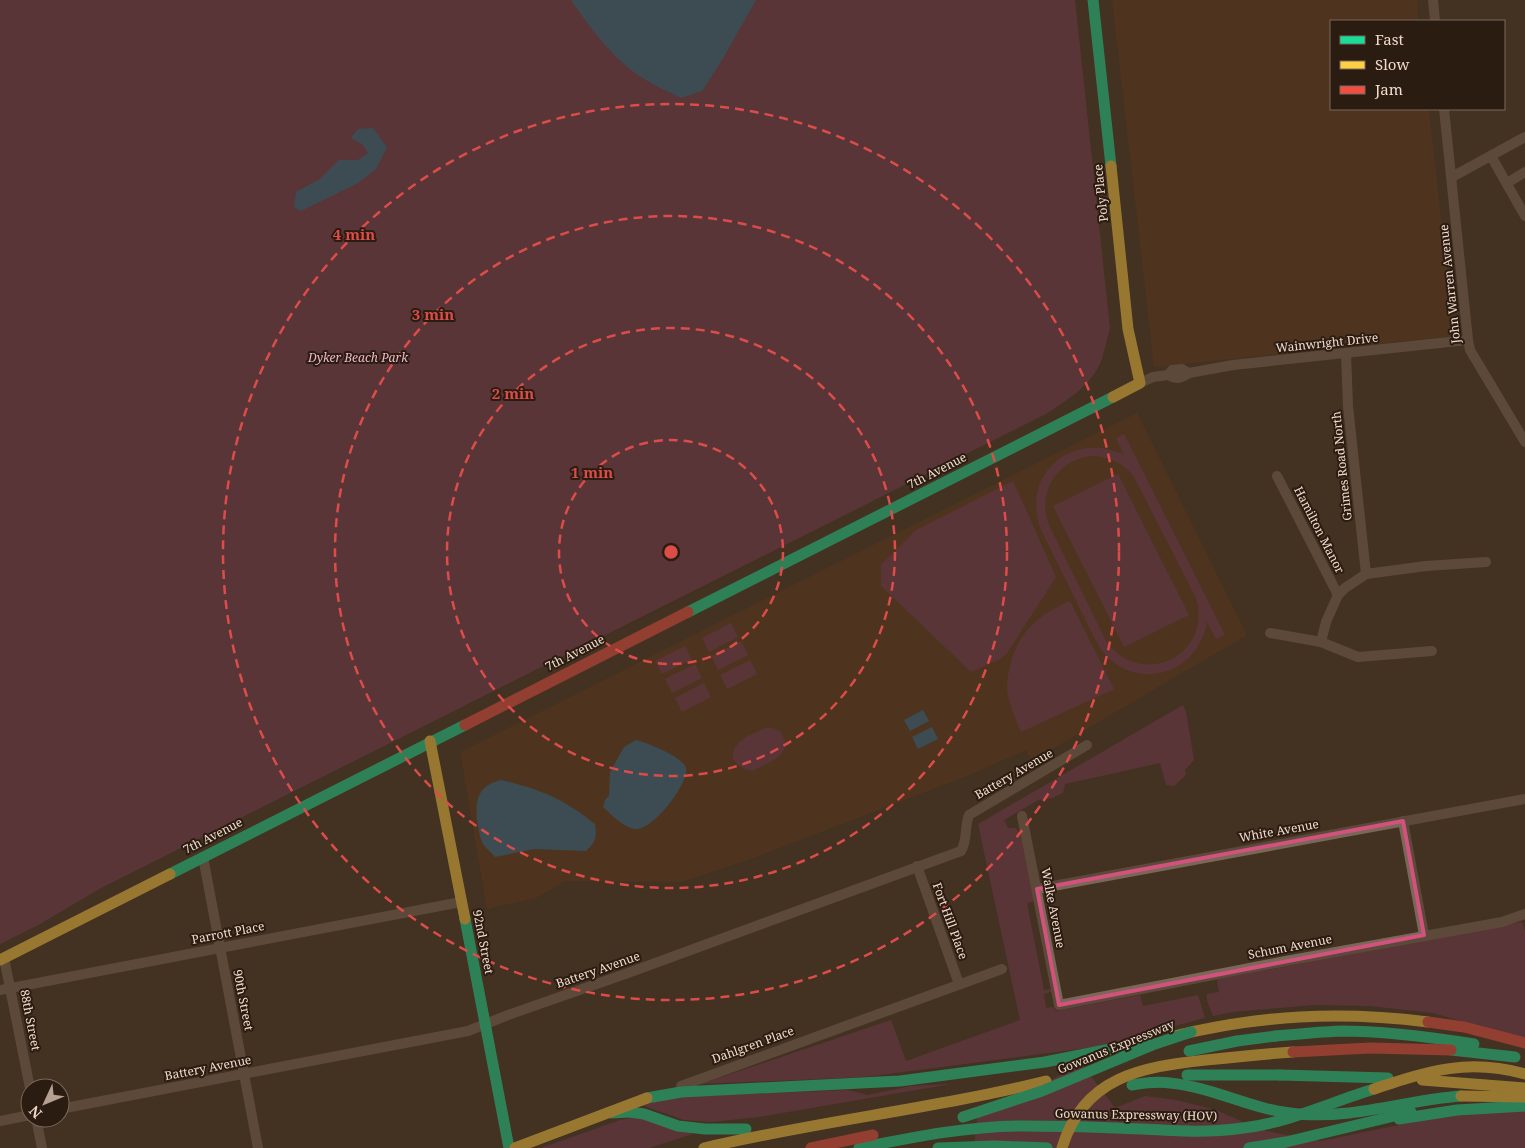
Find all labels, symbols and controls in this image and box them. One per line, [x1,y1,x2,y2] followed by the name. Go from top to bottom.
[1330,20,1505,110] legend
[1375,29,1404,49] text: Fast
[1375,54,1409,74] text: Slow
[1374,79,1403,99] text: Jam
[1089,163,1112,223] street label: Poly Place
[333,224,375,244] text: 4 min
[1435,224,1464,345] street label: John Warren Avenue
[412,304,454,324] text: 3 min
[1275,329,1379,356] street label: Wainwright Drive
[307,349,409,366] park label: Dyker Beach Park
[492,383,534,403] text: 2 min
[1327,410,1356,522] street label: Grimes Road North
[904,448,969,493] street label: 7th Avenue
[571,462,613,482] text: 1 min
[1290,483,1349,576] street label: Hamilton Manor
[662,543,680,561] centre of rings
[542,630,607,675] street label: 7th Avenue
[971,744,1056,803] street label: Battery Avenue
[180,813,245,858] street label: 7th Avenue
[1238,815,1320,846] street label: White Avenue
[1037,866,1070,949] street label: Walke Avenue
[929,880,972,962] street label: Fort Hill Place
[469,908,498,975] street label: 92nd Street
[190,917,266,948] street label: Parrott Place
[1247,930,1333,963] street label: Schum Avenue
[554,947,642,992] street label: Battery Avenue
[229,968,258,1032] street label: 90th Street
[16,988,45,1052] street label: 88th Street
[1055,1015,1177,1078] street label: Gowanus Expressway
[709,1022,796,1067] street label: Dahlgren Place
[163,1051,253,1084] street label: Battery Avenue
[20,1078,70,1128] north arrow
[25,1102,46,1123] text: N
[1055,1105,1217,1124] street label: Gowanus Expressway (HOV)

